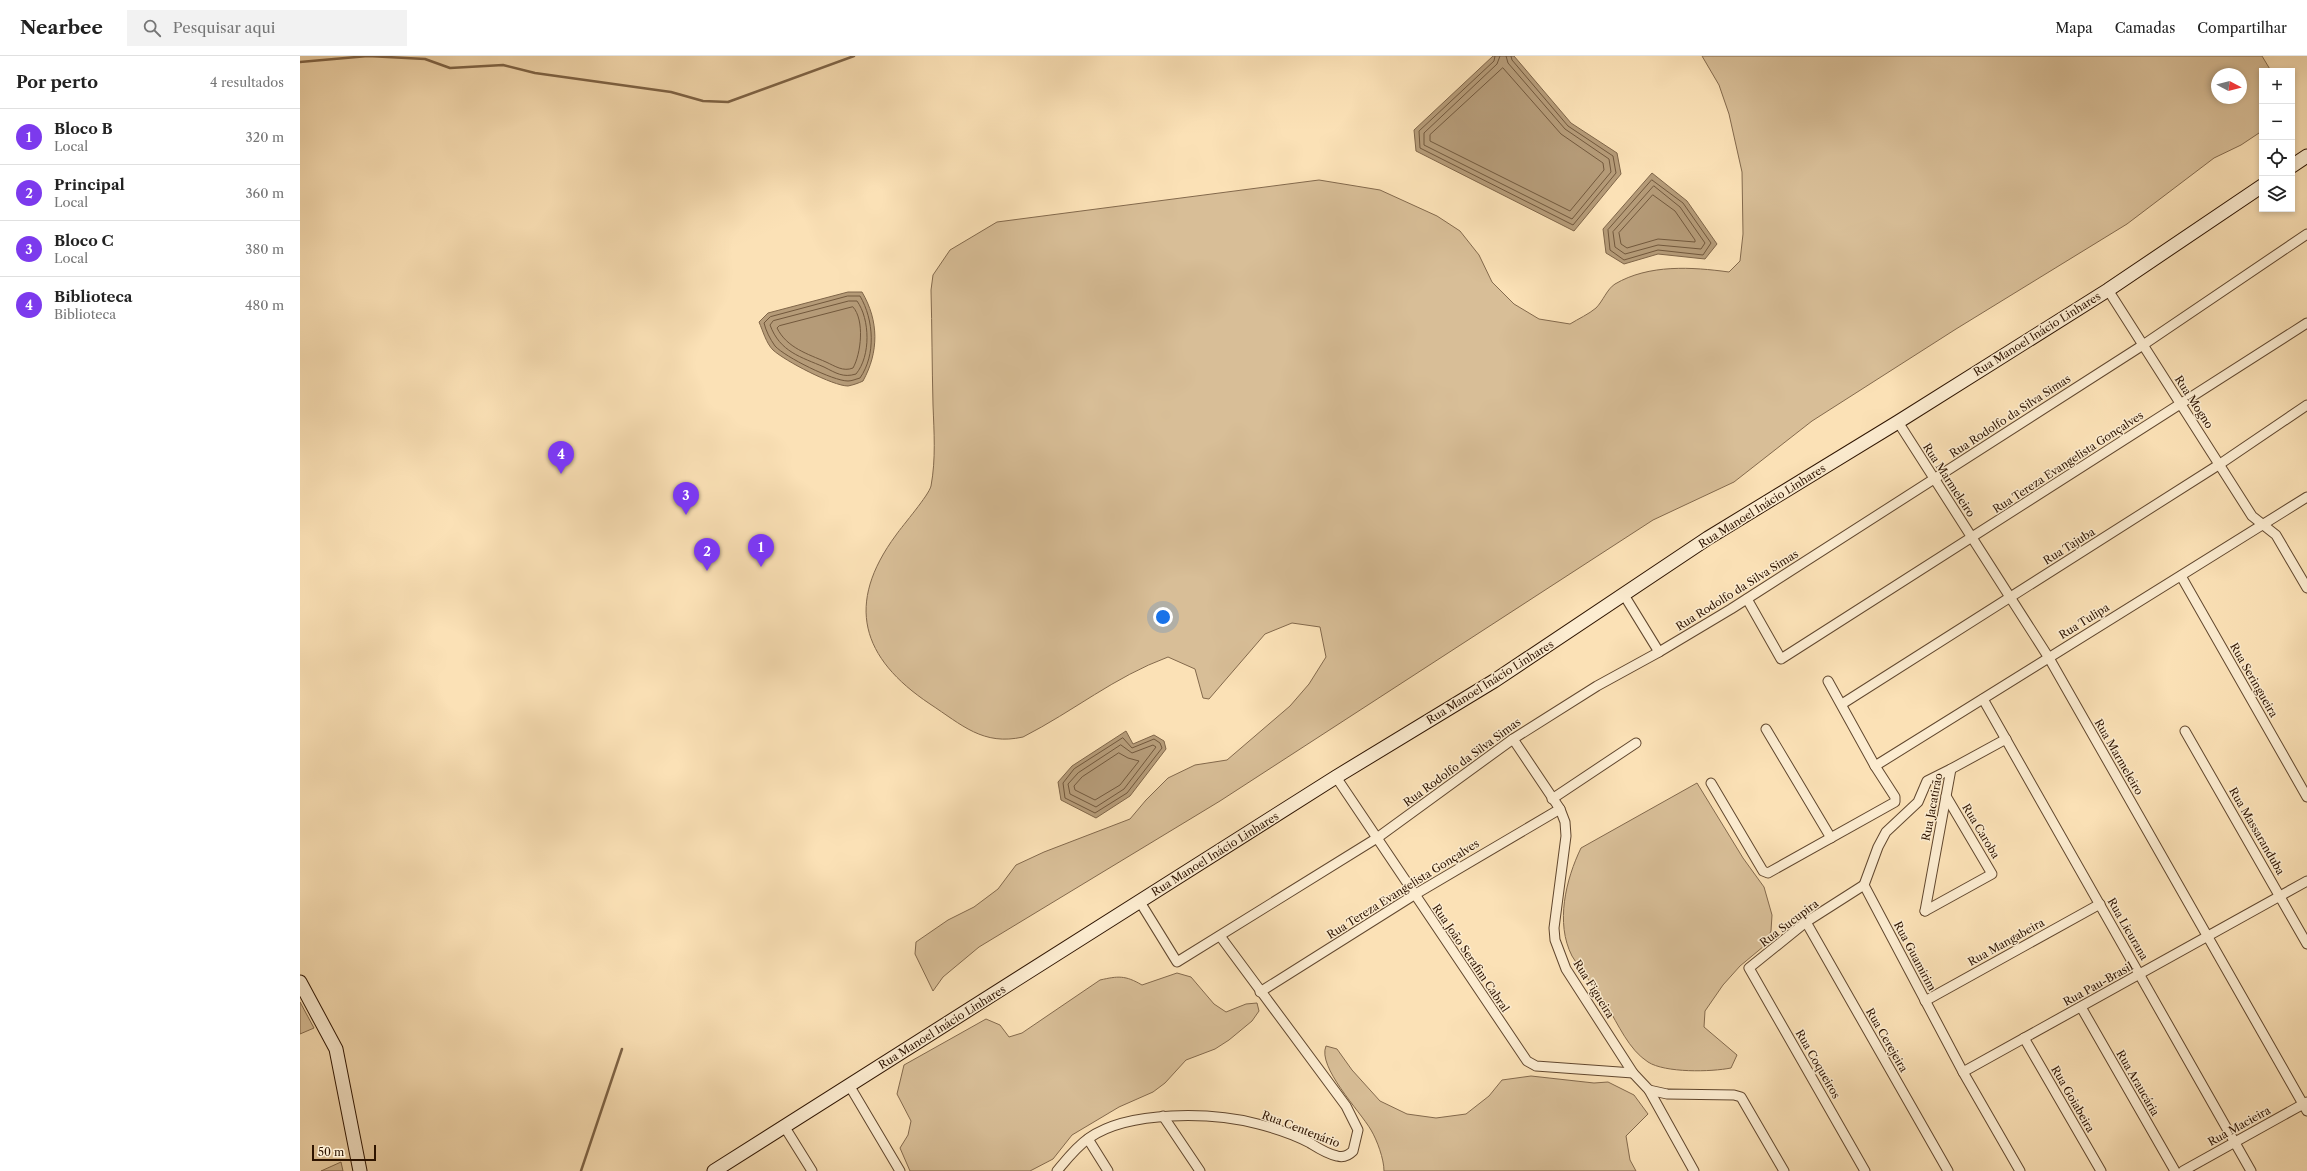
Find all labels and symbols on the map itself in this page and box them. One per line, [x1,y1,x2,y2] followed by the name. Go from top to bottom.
[2211,68,2247,104] north arrow
[1971,289,2103,379] street label: Rua Manoel Inácio Linhares
[1947,371,2073,460] street label: Rua Rodolfo da Silva Simas
[2172,373,2216,431] street label: Rua Mogno
[1990,408,2146,516] street label: Rua Tereza Evangelista Gonçalves
[1920,440,1978,520] street label: Rua Marmeleiro
[548,441,574,474] pin: 4
[1696,461,1828,551] street label: Rua Manoel Inácio Linhares
[673,482,699,515] pin: 3
[2040,524,2098,567] street label: Rua Tajuba
[748,534,774,567] pin: 1
[694,538,720,571] pin: 2
[1673,546,1801,633] street label: Rua Rodolfo da Silva Simas
[2056,600,2112,642] street label: Rua Tulipa
[1153,607,1173,627] your location
[1424,637,1556,727] street label: Rua Manoel Inácio Linhares
[2227,640,2281,720] street label: Rua Seringueira
[1401,715,1524,809] street label: Rua Rodolfo da Silva Simas
[2092,717,2147,798] street label: Rua Marmeleiro
[1919,772,1945,842] street label: Rua Jacatirão
[2226,785,2288,877] street label: Rua Massaranduba
[1959,801,2003,861] street label: Rua Caroba
[1149,809,1281,899] street label: Rua Manoel Inácio Linhares
[1324,836,1482,942] street label: Rua Tereza Evangelista Gonçalves
[2105,895,2152,963] street label: Rua Licurana
[1757,896,1821,950] street label: Rua Sucupira
[1430,901,1513,1015] street label: Rua João Serafim Cabral
[1965,915,2047,969] street label: Rua Mangabeira
[1891,919,1940,994] street label: Rua Guamirim
[1570,957,1618,1021] street label: Rua Figueira
[2061,959,2136,1009] street label: Rua Pau-Brasil
[876,982,1008,1072] street label: Rua Manoel Inácio Linhares
[1863,1005,1911,1075] street label: Rua Cerejeira
[1793,1027,1844,1101] street label: Rua Coqueiros
[2114,1048,2163,1119] street label: Rua Araucária
[2048,1063,2098,1135] street label: Rua Goiabeira
[2205,1103,2273,1149] street label: Rua Macieira
[1260,1108,1342,1150] street label: Rua Centenário
[312,1143,376,1162] scale bar

